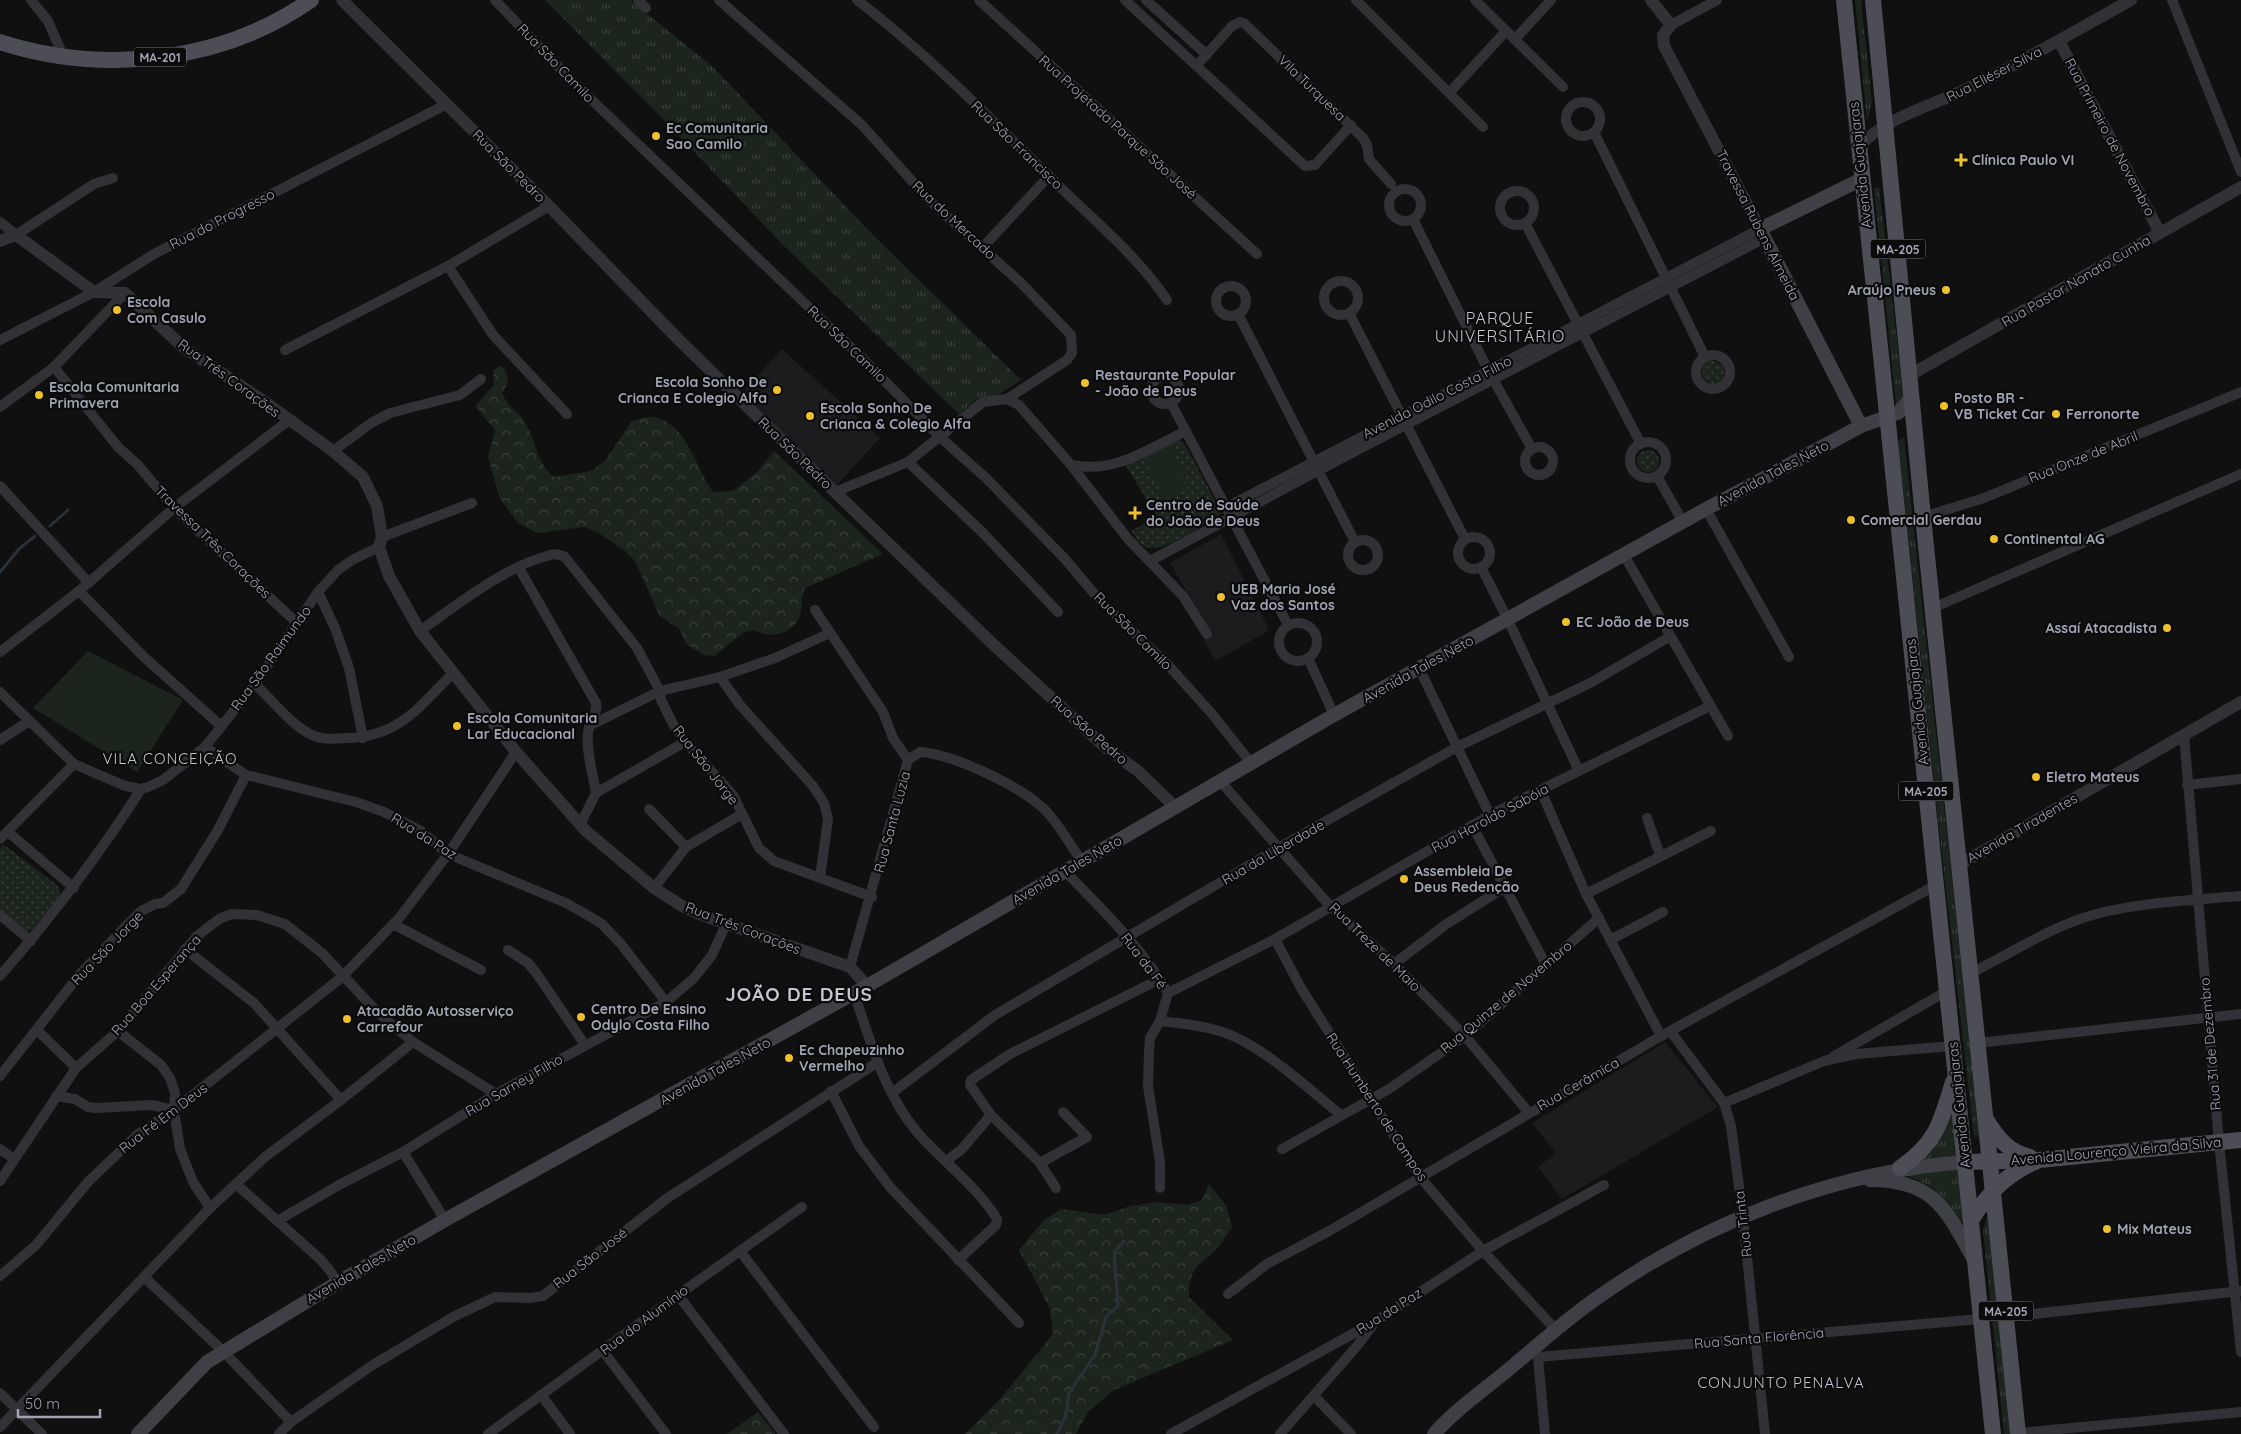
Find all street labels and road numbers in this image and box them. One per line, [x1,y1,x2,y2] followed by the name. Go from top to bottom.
[514,20,598,106] street label: Rua São Camilo
[1943,42,2045,106] street label: Rua Eliéser Silva
[134,48,186,66] road number: MA-201
[1035,51,1201,203] street label: Rua Projetada Parque São José
[1274,51,1350,125] street label: Vila Turquesa
[2061,55,2159,219] street label: Rua Primeiro de Novembro
[967,97,1067,193] street label: Rua São Francisco
[1844,101,1876,229] street label: Avenida Guajajaras
[469,126,549,206] street label: Rua São Pedro
[1712,147,1804,303] street label: Travessa Rubens Almeida
[909,177,999,263] street label: Rua do Mercado
[166,185,278,253] street label: Rua do Progresso
[1998,231,2154,331] street label: Rua Pastor Nonato Cunha
[1870,240,1926,258] road number: MA-205
[804,302,890,386] street label: Rua São Camilo
[174,335,284,421] street label: Rua Três Corações
[1359,351,1515,443] street label: Avenida Odilo Costa Filho
[754,413,836,493] street label: Rua São Pedro
[2026,427,2140,487] street label: Rua Onze de Abril
[1714,436,1832,510] street label: Avenida Tales Neto
[151,482,275,602] street label: Travessa Três Corações
[1090,588,1176,674] street label: Rua São Camilo
[227,602,315,714] street label: Rua São Raimundo
[1359,631,1477,707] street label: Avenida Tales Neto
[1901,638,1933,766] street label: Avenida Guajajaras
[1047,692,1131,768] street label: Rua São Pedro
[669,722,743,808] street label: Rua São Jorge
[870,769,914,875] street label: Rua Santa Luzia
[1428,779,1552,857] street label: Rua Haroldo Sabóia
[1898,781,1954,800] road number: MA-205
[1964,789,2080,867] street label: Avenida Tiradentes
[388,809,460,863] street label: Rua da Paz
[1218,815,1328,889] street label: Rua da Liberdade
[1009,831,1125,909] street label: Avenida Tales Neto
[683,898,803,958] street label: Rua Três Corações
[1326,899,1424,995] street label: Rua Treze de Maio
[67,907,147,989] street label: Rua São Jorge
[1117,929,1171,993] street label: Rua da Fé
[107,931,205,1039] street label: Rua Boa Esperança
[1436,937,1576,1057] street label: Rua Quinze de Novembro
[2195,977,2225,1111] street label: Rua 31 de Dezembro
[1322,1029,1432,1185] street label: Rua Humberto de Campos
[656,1033,774,1109] street label: Avenida Tales Neto
[1943,1041,1975,1169] street label: Avenida Guajajaras
[462,1050,566,1120] street label: Rua Sarney Filho
[1534,1053,1622,1115] street label: Rua Cerâmica
[115,1079,211,1157] street label: Rua Fé Em Deus
[2010,1133,2222,1169] street label: Avenida Lourenço Vieira da Silva
[1730,1190,1756,1258] street label: Rua Trinta
[549,1223,631,1293] street label: Rua São José
[303,1230,419,1308] street label: Avenida Tales Neto
[596,1281,692,1359] street label: Rua do Alumínio
[1353,1284,1425,1338] street label: Rua da Paz
[1978,1302,2034,1320] road number: MA-205
[1693,1323,1825,1353] street label: Rua Santa Florência

